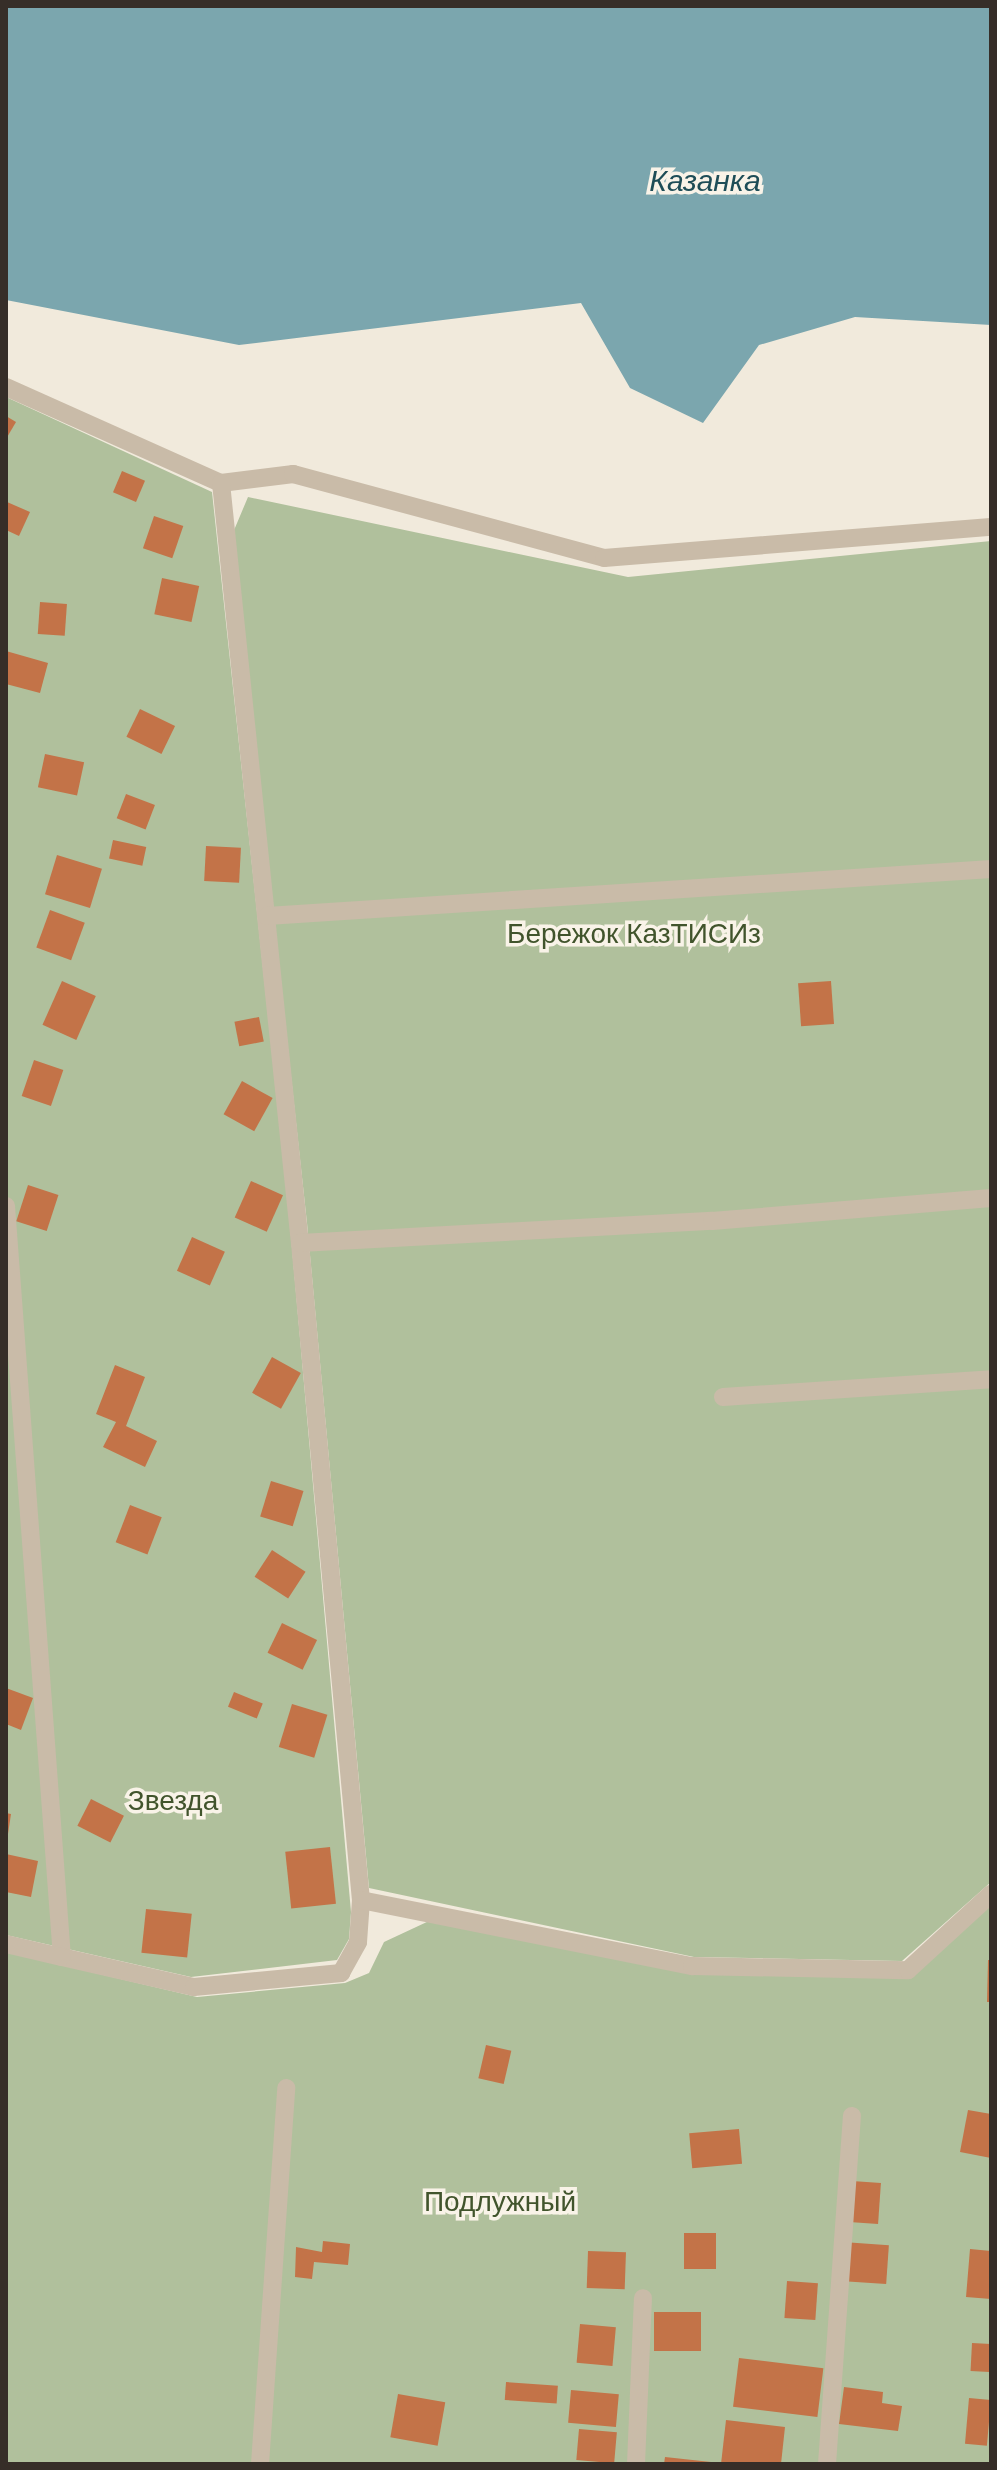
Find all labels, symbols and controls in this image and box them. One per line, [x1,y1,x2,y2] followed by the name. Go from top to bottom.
[649,163,761,199] water label: Казанка
[507,917,761,951] park label: Бережок КазТИСИз
[128,1784,218,1818] park label: Звезда
[424,2185,576,2219] park label: Подлужный

